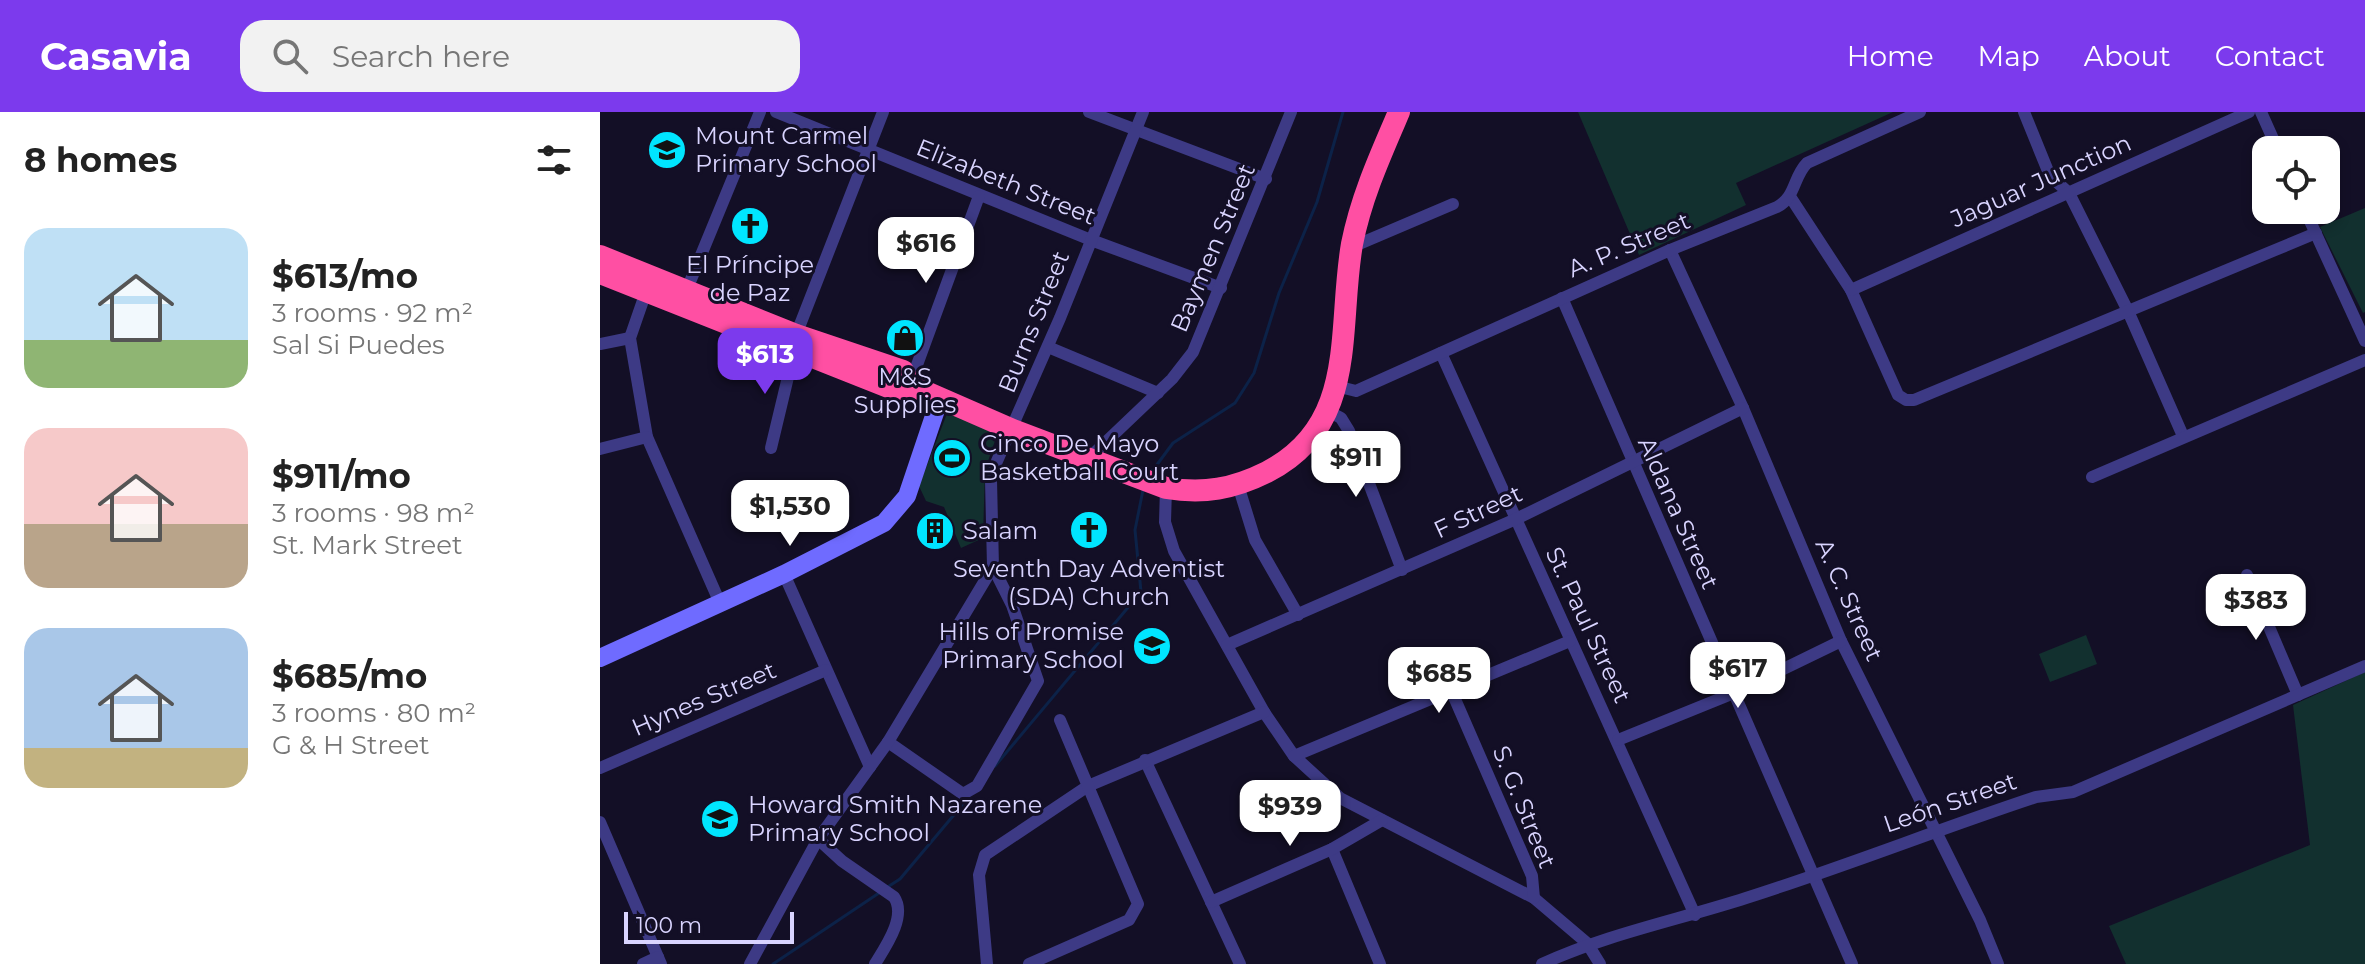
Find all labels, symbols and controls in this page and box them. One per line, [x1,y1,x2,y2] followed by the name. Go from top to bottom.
[240,20,800,92] search box
[40,33,192,80] text: Casavia
[268,34,312,78] icon: search
[332,38,510,75] text: Search here
[1847,39,1934,73] text: Home
[1978,39,2040,73] text: Map
[2084,39,2171,73] text: About
[2215,39,2325,73] text: Contact
[695,121,877,178] place label: Mount Carmel Primary School
[1945,128,2135,234] street label: Jaguar Junction
[646,129,688,171] school or university icon: Mount Carmel Primary School
[912,132,1100,231] street label: Elizabeth Street
[2252,136,2340,224] map controls
[2252,136,2340,224] button: locate
[532,138,576,182] icon: filters
[24,139,177,181] text: 8 homes
[1164,159,1261,336] street label: Baymen Street
[729,205,771,247] church icon: El Príncipe de Paz
[1563,206,1694,283] street label: A. P. Street
[879,217,973,285] pin: $616
[896,227,956,259] text: $616
[992,246,1075,397] street label: Burns Street
[686,250,814,307] place label: El Príncipe de Paz
[272,255,418,297] text: $613/mo
[88,260,184,356] icon: home
[272,297,473,329] text: 3 rooms · 92 m²
[884,317,926,359] shop icon: M&S Supplies
[718,328,812,396] pin: $613
[272,329,445,361] text: Sal Si Puedes
[736,338,794,370] text: $613
[854,362,956,419] place label: M&S Supplies
[980,429,1179,486] place label: Cinco De Mayo Basketball Court
[1309,431,1403,499] pin: $911
[1632,432,1725,594] street label: Aldana Street
[931,437,973,479] sports icon: Cinco De Mayo Basketball Court
[1329,441,1383,473] text: $911
[272,455,411,497] text: $911/mo
[88,460,184,556] icon: home
[1429,478,1527,545] street label: F Street
[725,480,855,548] pin: $1,530
[749,490,831,522] text: $1,530
[272,497,475,529] text: 3 rooms · 98 m²
[1068,509,1110,551] church icon: Seventh Day Adventist (SDA) Church
[914,510,956,552] building icon: Salam
[963,516,1038,545] place label: Salam
[272,529,463,561] text: St. Mark Street
[1810,534,1889,666] street label: A. C. Street
[1540,542,1637,708] street label: St. Paul Street
[953,554,1225,611] place label: Seventh Day Adventist (SDA) Church
[2209,574,2303,642] pin: $383
[2224,584,2288,616] text: $383
[938,617,1124,674] place label: Hills of Promise Primary School
[1131,625,1173,667] school or university icon: Hills of Promise Primary School
[1691,642,1785,710] pin: $617
[1392,647,1486,715] pin: $685
[1708,652,1768,684] text: $617
[272,655,427,697] text: $685/mo
[627,655,780,742] street label: Hynes Street
[1406,657,1472,689] text: $685
[88,660,184,756] icon: home
[272,697,476,729] text: 3 rooms · 80 m²
[272,729,430,761] text: G & H Street
[1487,741,1562,872] street label: S. G. Street
[1880,766,2020,839] street label: León Street
[1243,780,1337,848] pin: $939
[748,790,1042,847] place label: Howard Smith Nazarene Primary School
[1258,790,1322,822] text: $939
[699,798,741,840] school or university icon: Howard Smith Nazarene Primary School
[624,908,794,944] scale bar
[636,912,702,939] text: 100 m

